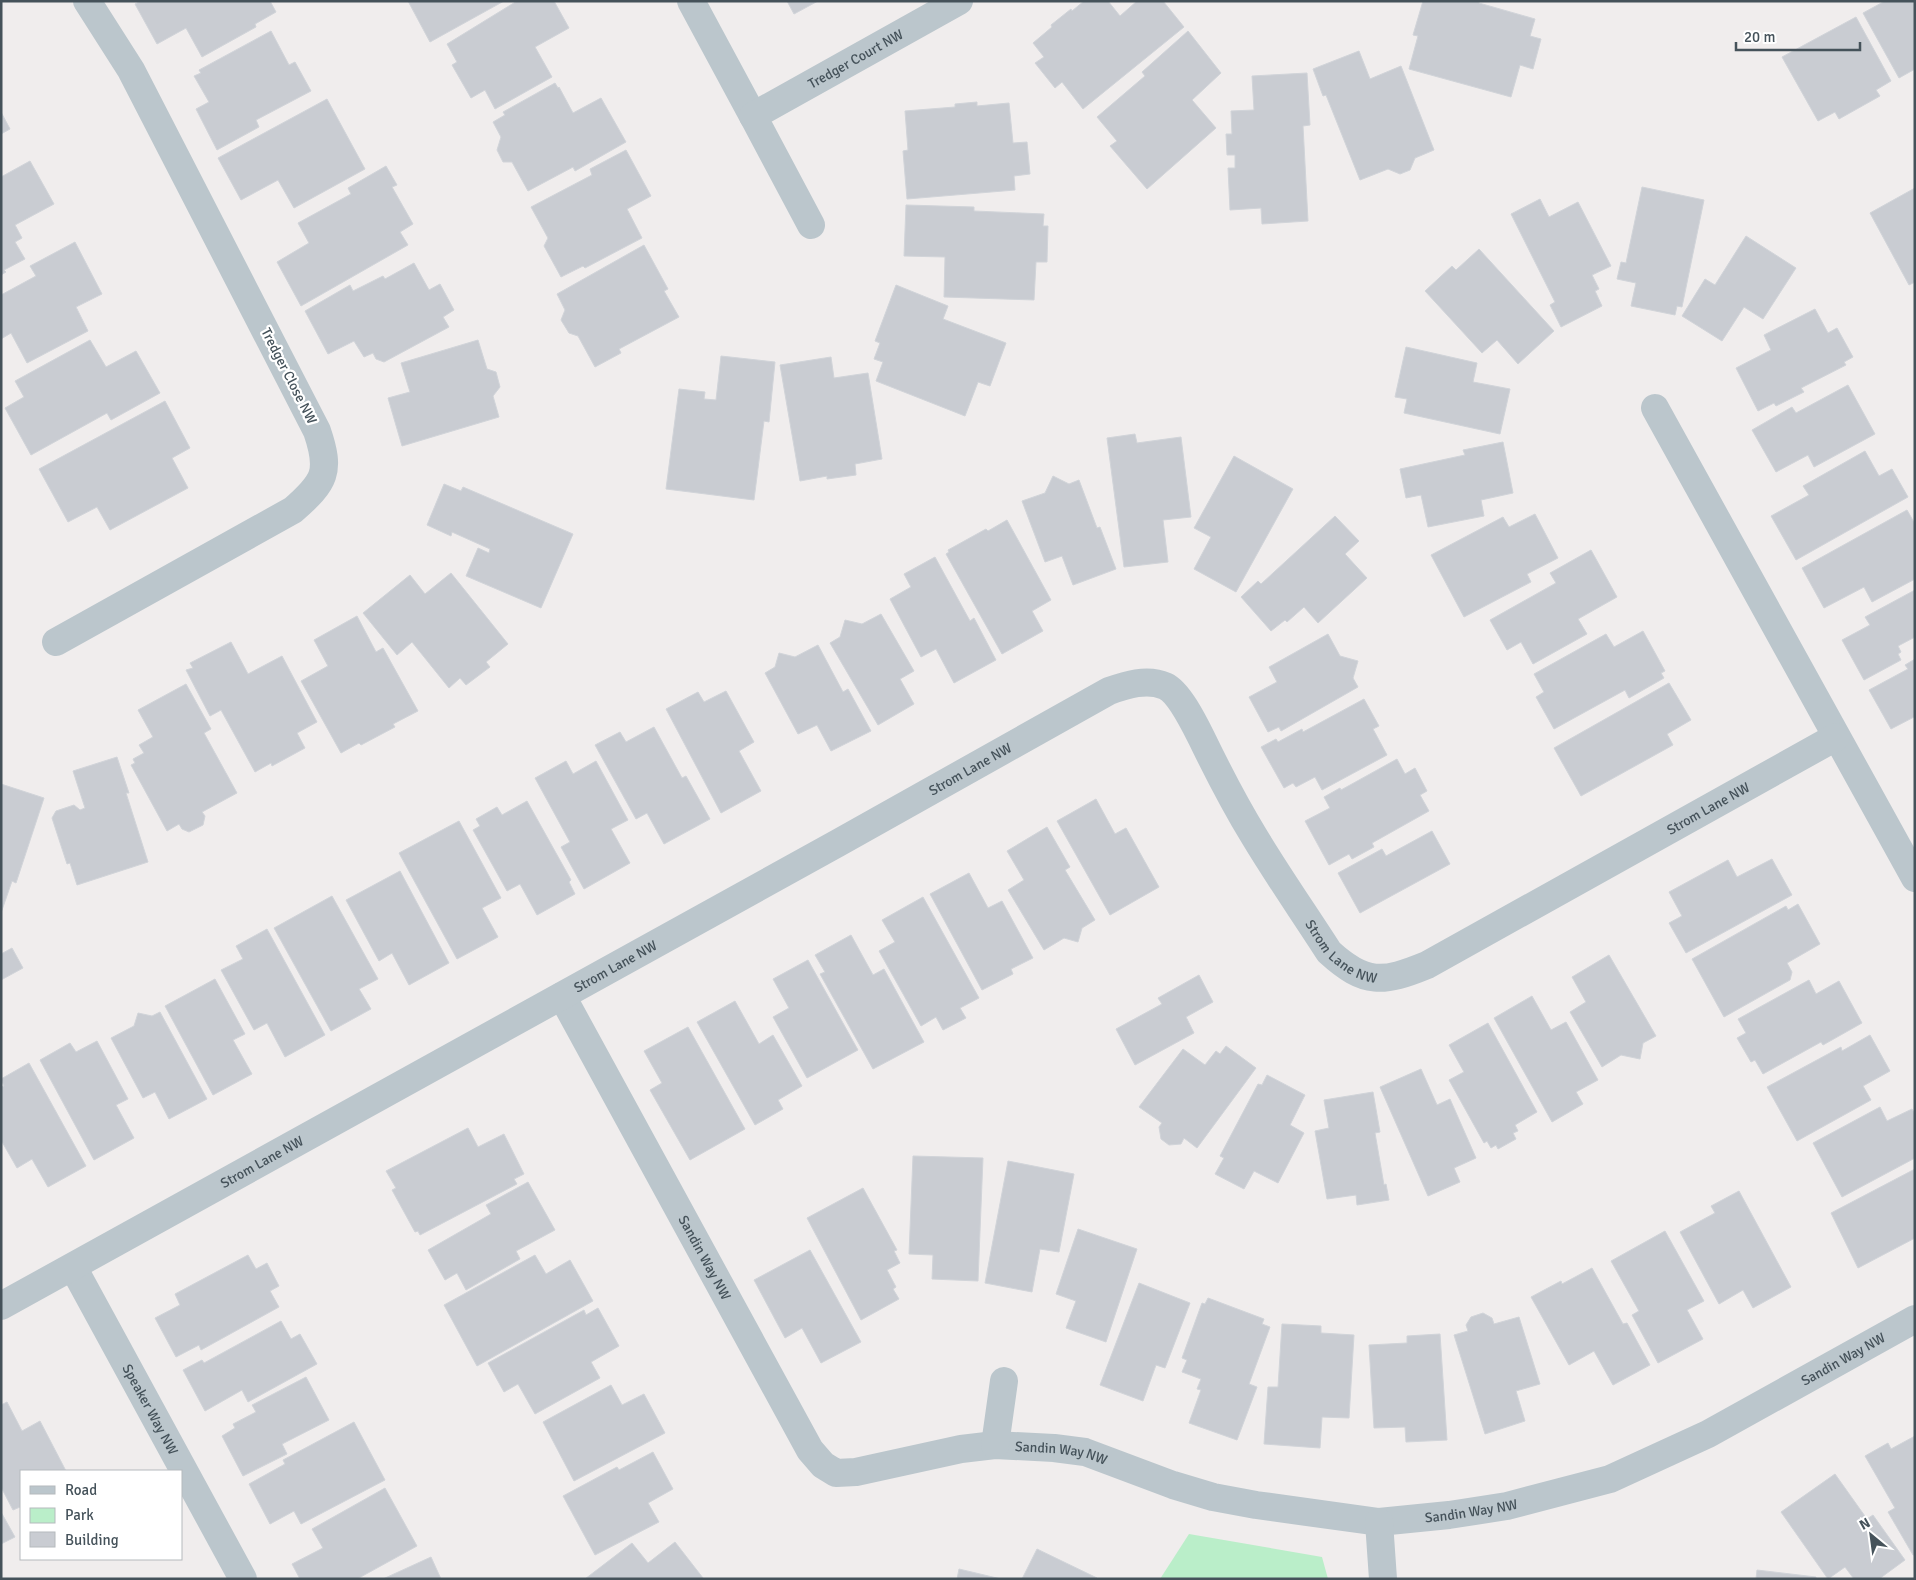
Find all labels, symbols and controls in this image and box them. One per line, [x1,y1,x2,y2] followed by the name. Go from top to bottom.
[1736,20,1860,52] scale bar
[805,25,906,92] street label: Tredger Court NW
[1744,28,1775,46] text: 20 m
[257,325,321,427] street label: Tredger Close NW
[926,739,1015,799] street label: Strom Lane NW
[1664,778,1753,838] street label: Strom Lane NW
[1302,916,1379,987] street label: Strom Lane NW
[571,936,660,996] street label: Strom Lane NW
[217,1132,306,1192] street label: Strom Lane NW
[675,1212,735,1303] street label: Sandin Way NW
[1798,1329,1888,1389] street label: Sandin Way NW
[119,1361,182,1458] street label: Speaker Way NW
[1014,1438,1110,1468] street label: Sandin Way NW
[20,1470,182,1560] legend
[65,1481,97,1499] text: Road
[1424,1495,1520,1526] street label: Sandin Way NW
[65,1506,94,1524] text: Park
[1846,1510,1896,1560] north arrow
[1857,1514,1873,1534] text: N
[65,1531,119,1549] text: Building

